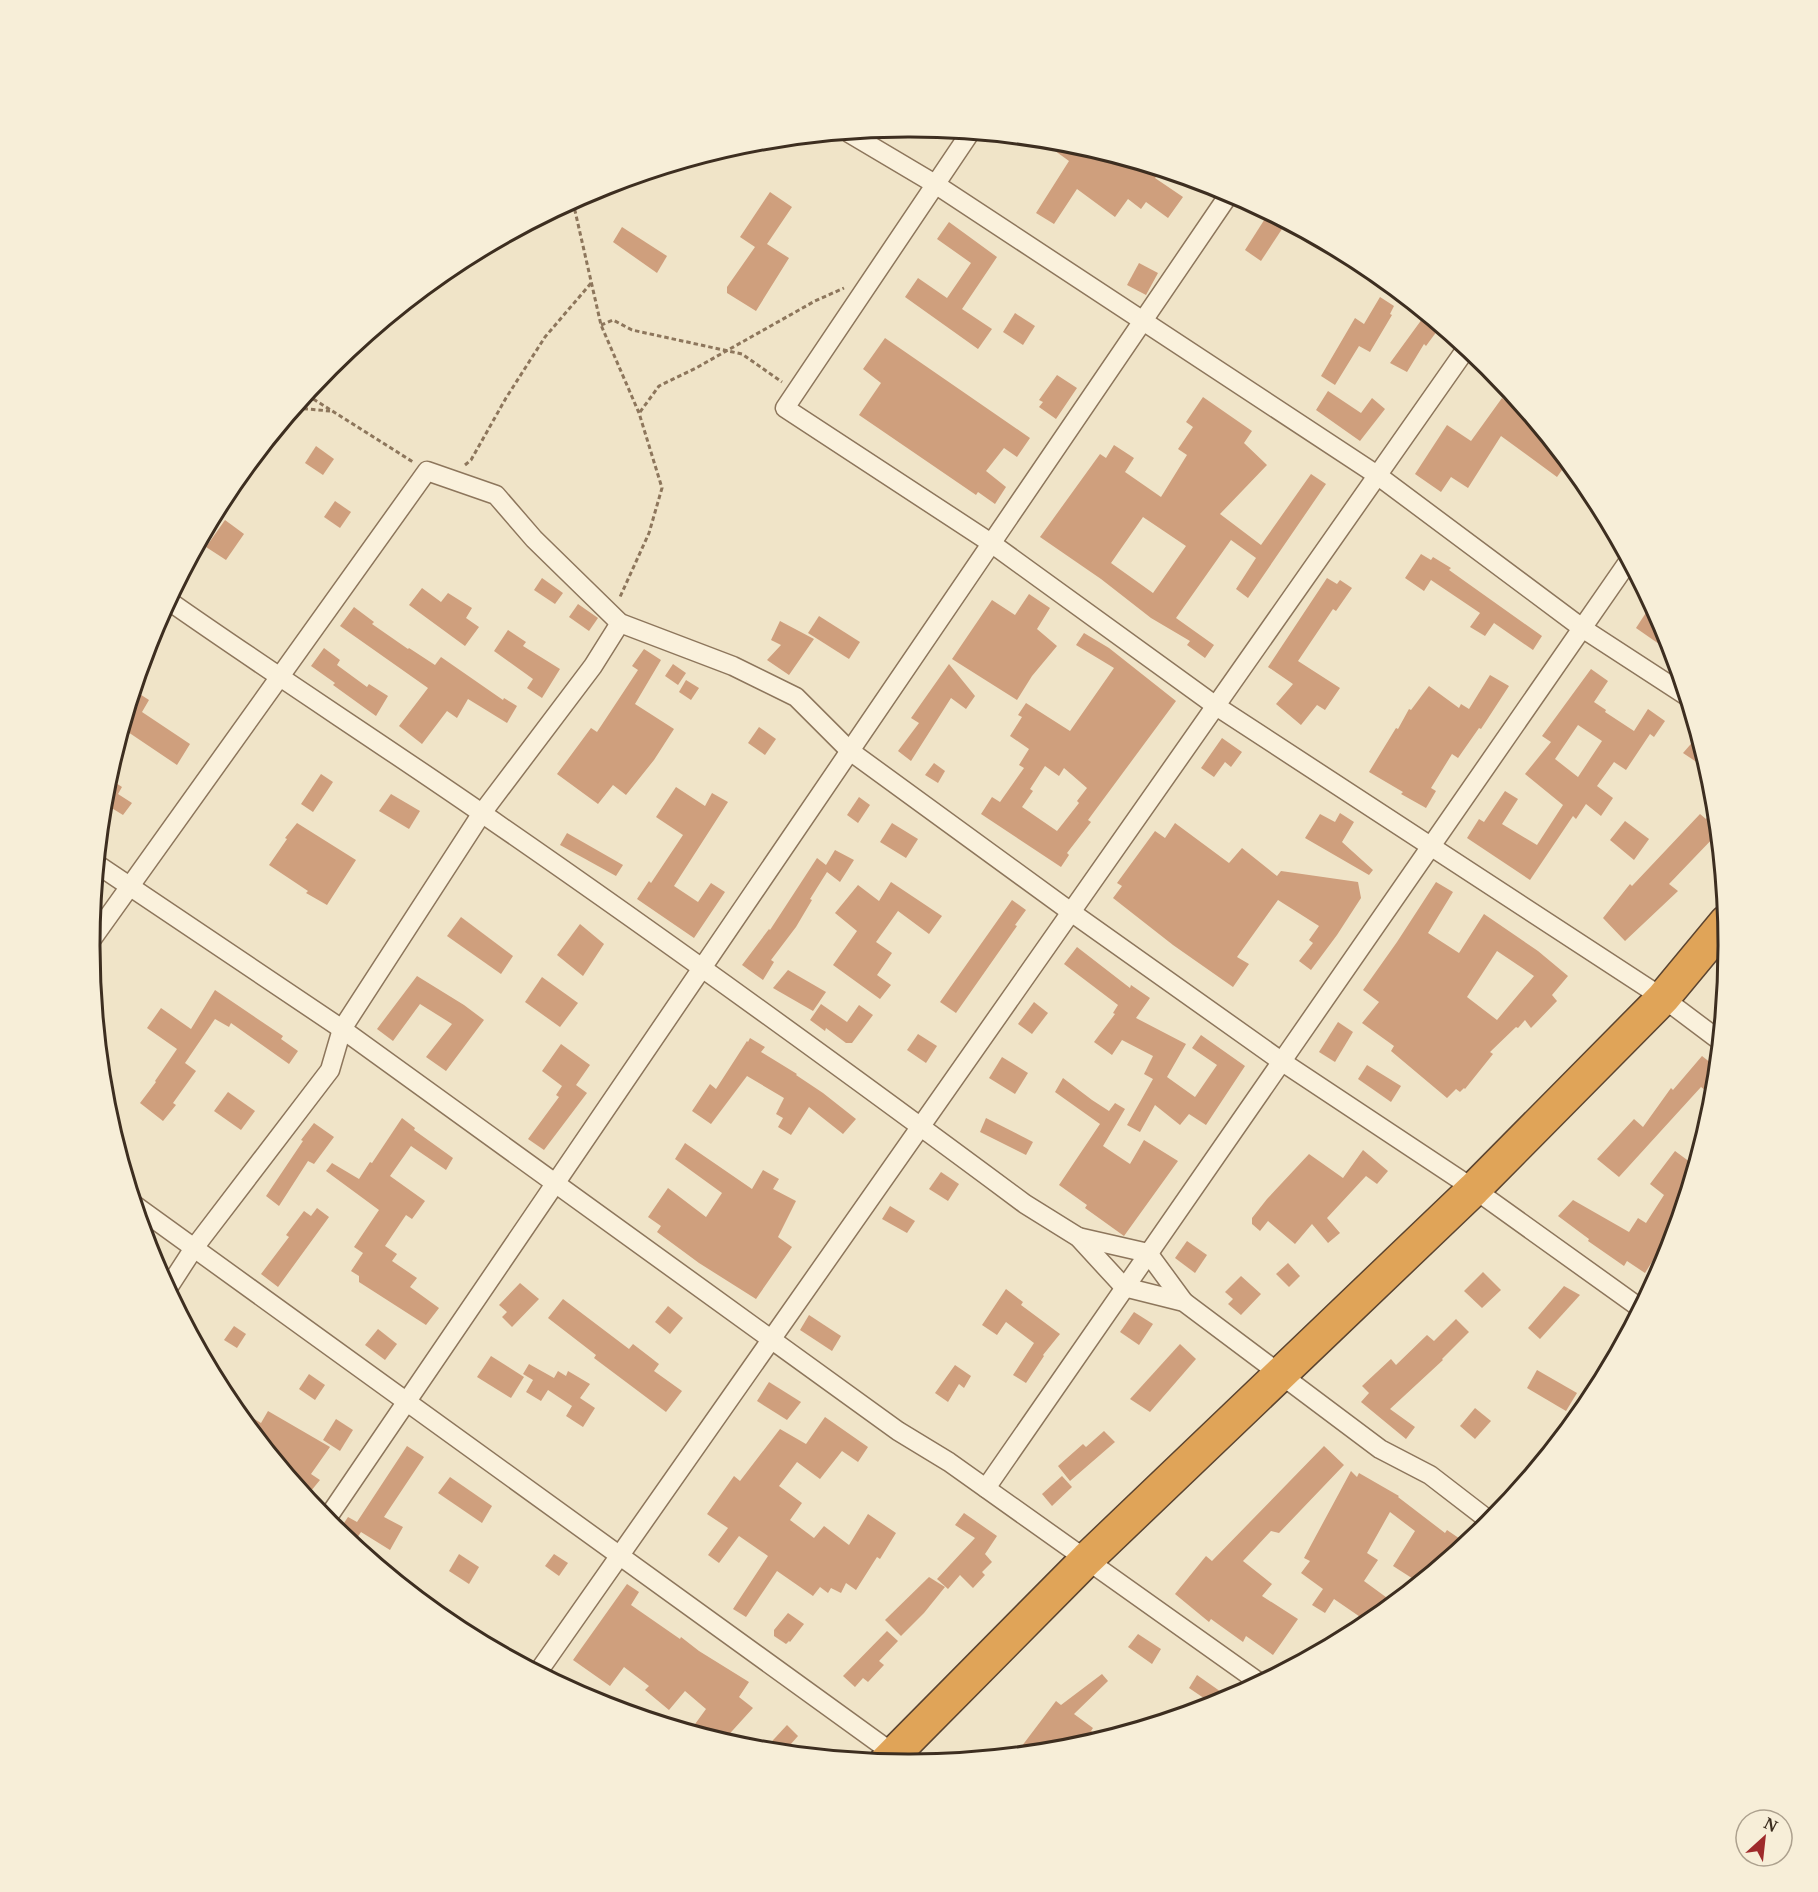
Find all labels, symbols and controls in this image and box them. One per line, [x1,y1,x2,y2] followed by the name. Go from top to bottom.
[1734,1808,1794,1868] north arrow
[1760,1812,1782,1837] text: N

